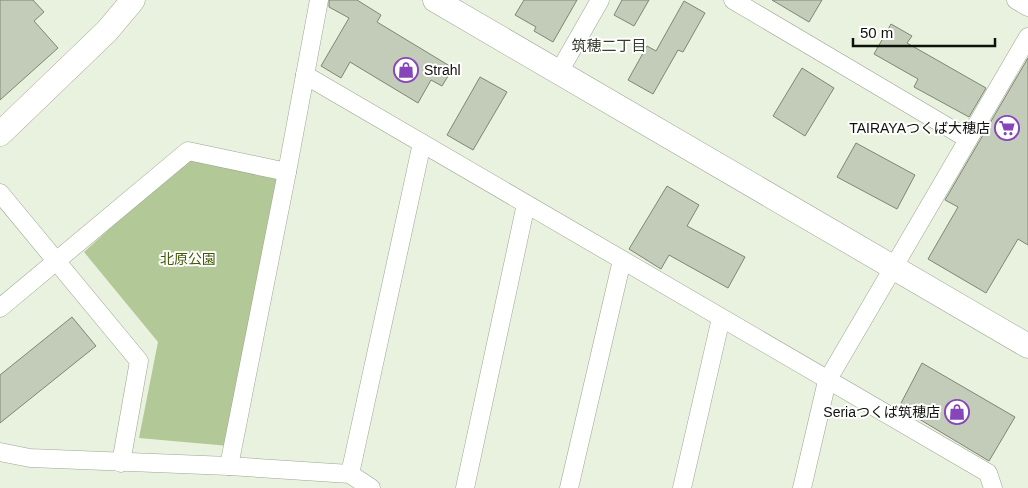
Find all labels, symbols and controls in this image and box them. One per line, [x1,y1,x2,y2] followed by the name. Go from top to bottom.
[853,15,996,47] scale bar
[860,24,893,41] text: 50 m
[571,37,647,54] district label: 筑穂二丁目
[393,57,419,83] shop icon: Strahl
[424,62,461,78] place label: Strahl
[994,115,1020,141] supermarket icon: TAIRAYAつくば大穂店
[849,120,990,136] place label: TAIRAYAつくば大穂店
[160,251,216,267] park label: 北原公園
[944,399,970,425] shop icon: Seriaつくば筑穂店
[823,404,940,420] place label: Seriaつくば筑穂店

